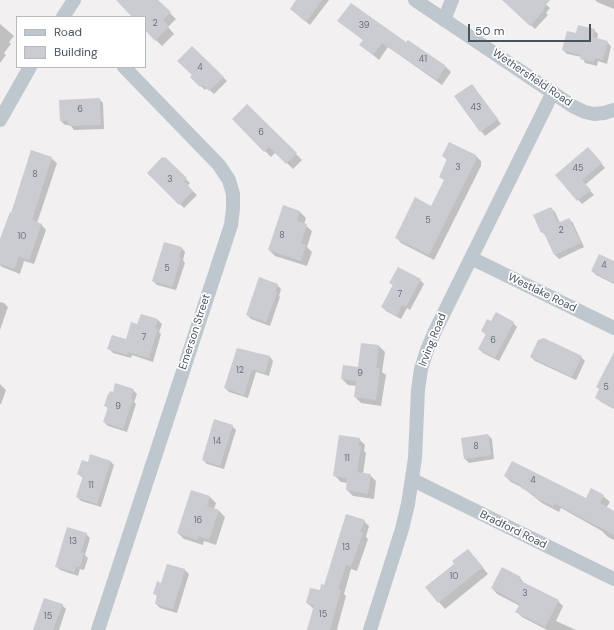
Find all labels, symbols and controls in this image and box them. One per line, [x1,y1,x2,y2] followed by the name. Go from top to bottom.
[16,16,146,68] legend
[470,16,593,42] scale bar
[152,19,158,29] house number: 2
[359,21,369,31] house number: 39
[475,23,504,39] text: 50 m
[54,24,82,40] text: Road
[54,44,98,60] text: Building
[490,47,574,109] street label: Wethersfield Road
[419,55,427,65] house number: 41
[197,63,203,73] house number: 4
[471,103,481,113] house number: 43
[77,105,83,115] house number: 6
[258,128,264,138] house number: 6
[455,163,461,173] house number: 3
[573,164,583,174] house number: 45
[32,170,38,180] house number: 8
[167,175,173,185] house number: 3
[425,216,431,226] house number: 5
[558,226,564,236] house number: 2
[279,231,285,241] house number: 8
[18,232,26,242] house number: 10
[601,261,607,271] house number: 4
[164,264,170,274] house number: 5
[506,271,578,315] street label: Westlake Road
[398,290,402,300] house number: 7
[177,292,213,372] street label: Emerson Street
[416,312,450,368] street label: Irving Road
[142,333,146,343] house number: 7
[490,336,496,346] house number: 6
[236,366,244,376] house number: 12
[357,369,363,379] house number: 9
[603,383,609,393] house number: 5
[115,402,121,412] house number: 9
[213,437,221,447] house number: 14
[473,442,479,452] house number: 8
[344,454,350,464] house number: 11
[530,476,536,486] house number: 4
[88,481,94,491] house number: 11
[477,508,549,552] street label: Bradford Road
[194,516,202,526] house number: 16
[69,537,77,547] house number: 13
[342,543,350,553] house number: 13
[450,572,458,582] house number: 10
[522,589,528,599] house number: 3
[319,610,327,620] house number: 15
[44,612,52,622] house number: 15

